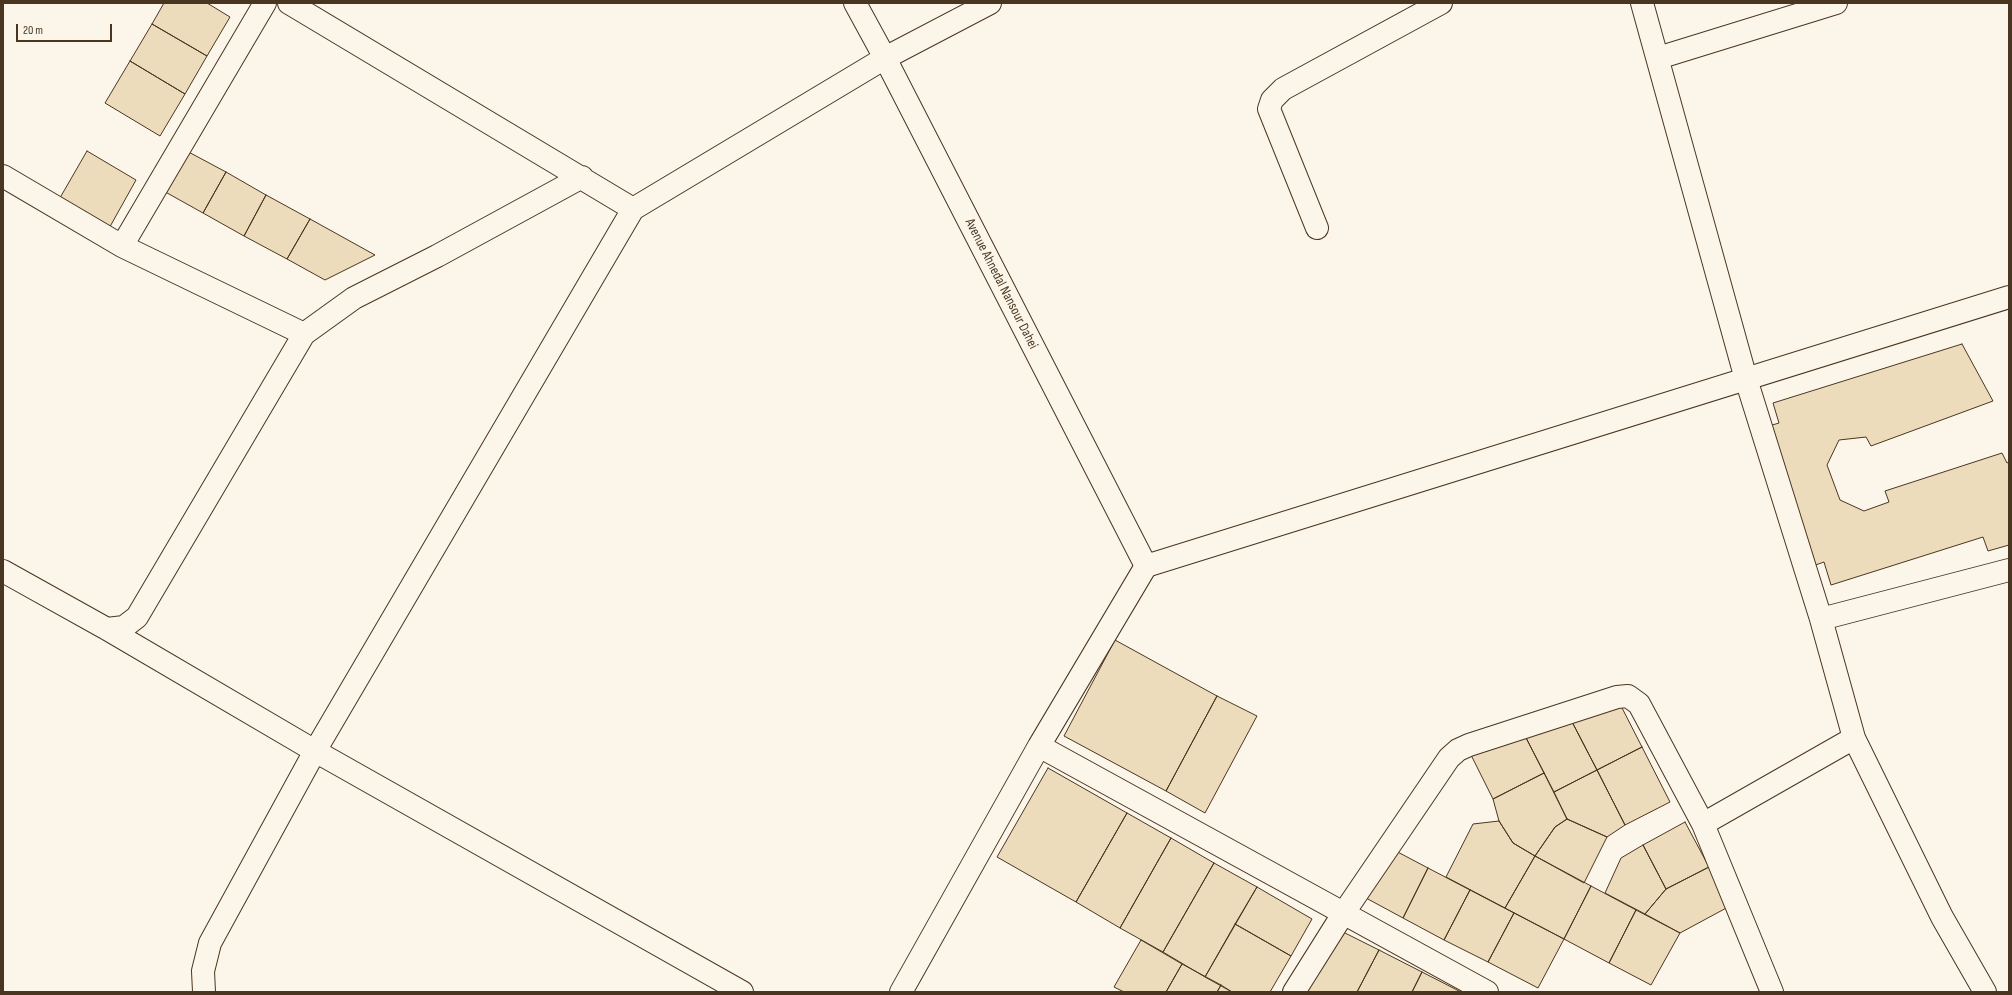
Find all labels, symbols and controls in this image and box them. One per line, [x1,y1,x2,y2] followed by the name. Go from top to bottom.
[18,16,114,42] scale bar
[23,23,43,38] text: 20 m
[961,216,1041,352] street label: Avenue Ahnedal Nansour Dahei

